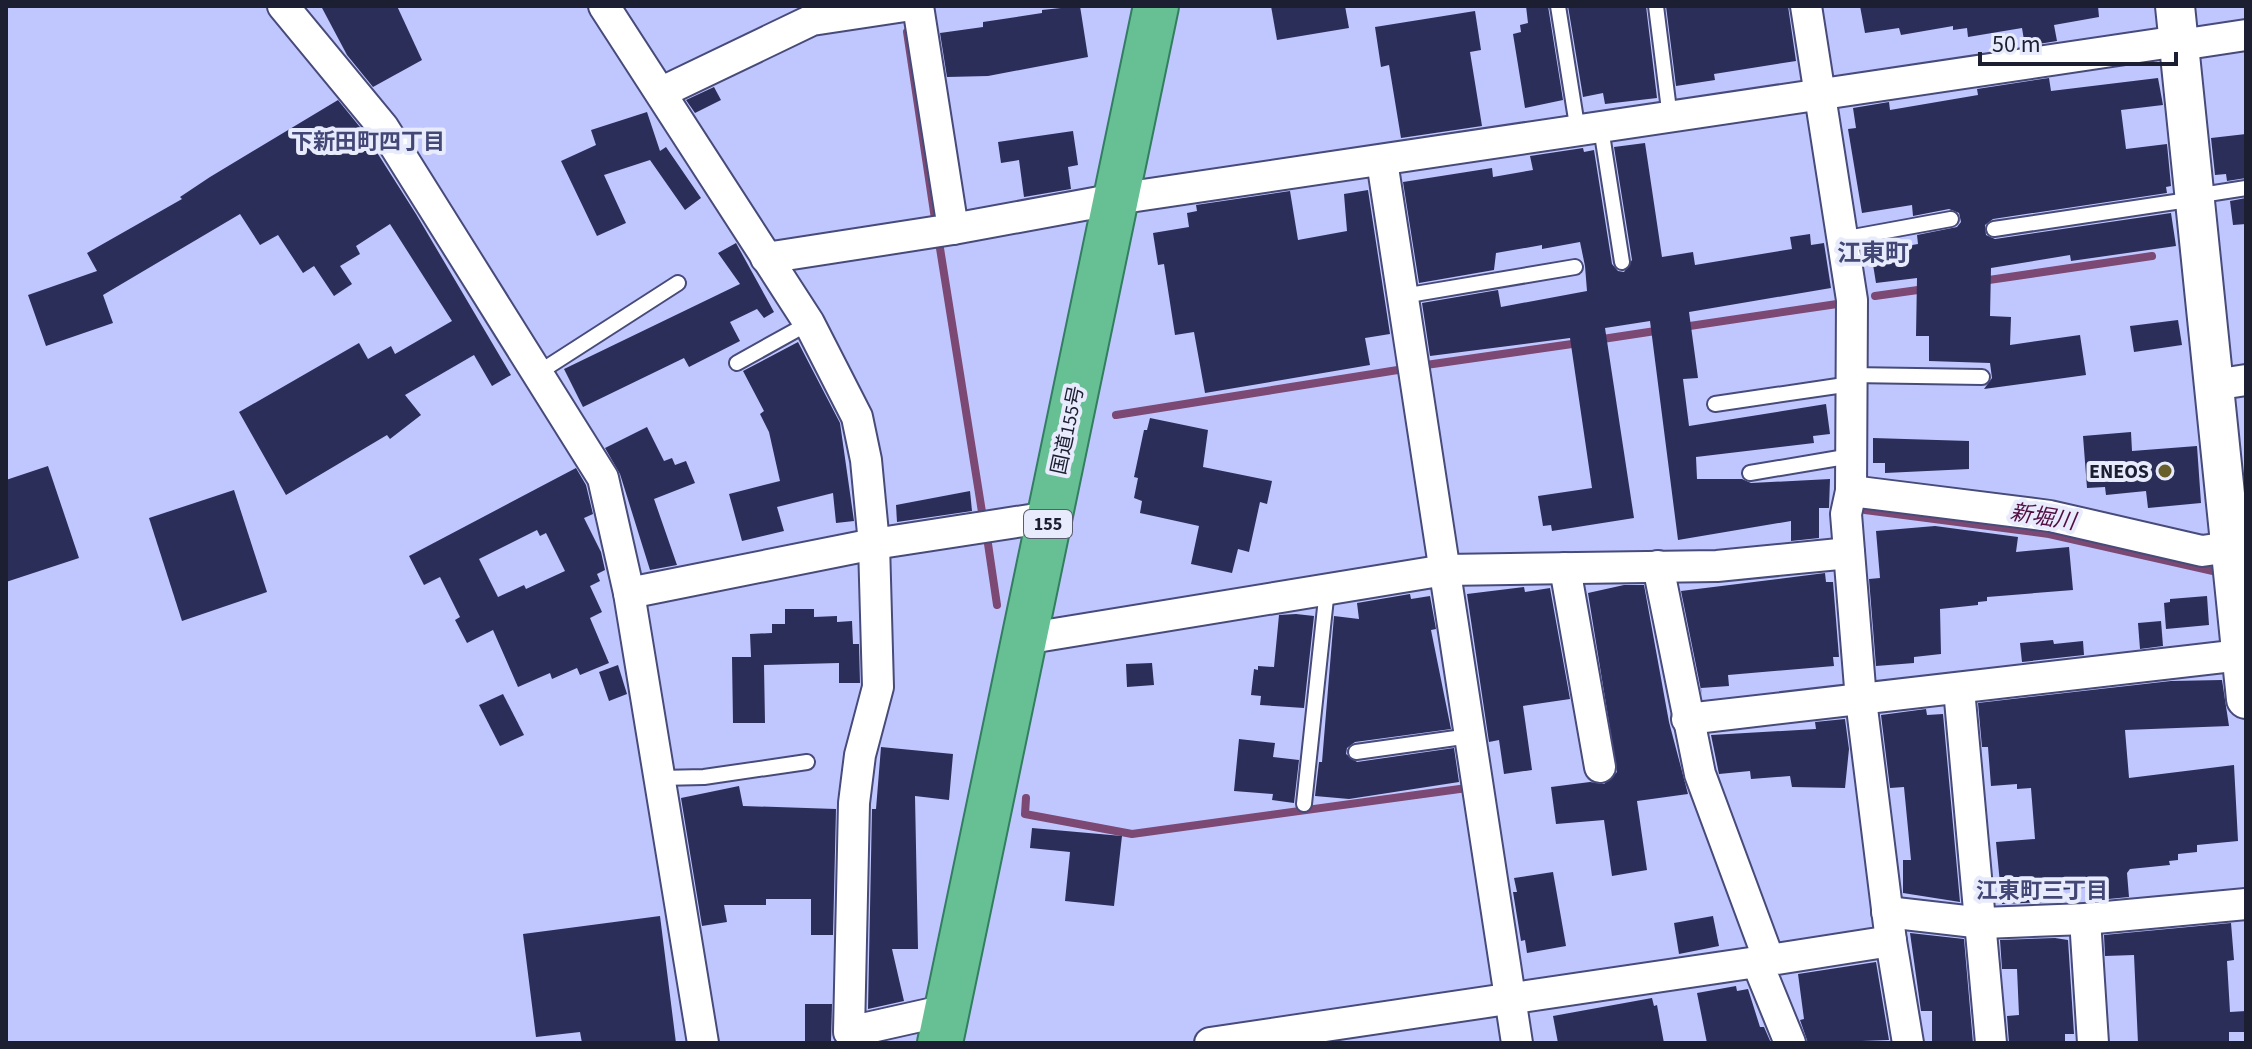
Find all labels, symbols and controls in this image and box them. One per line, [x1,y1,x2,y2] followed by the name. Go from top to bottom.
[1980,16,2176,66] scale bar
[1992,27,2041,62] text: 50 m
[291,126,445,158] district label: 下新田町四丁目
[1837,236,1909,271] district label: 江東町
[1045,383,1091,477] street label: 国道155号
[2089,458,2149,486] place label: ENEOS
[2156,462,2174,480] marker: ENEOS
[2008,496,2080,538] water label: 新堀川
[1024,510,1072,538] road number: 155
[1976,875,2108,907] district label: 江東町三丁目

